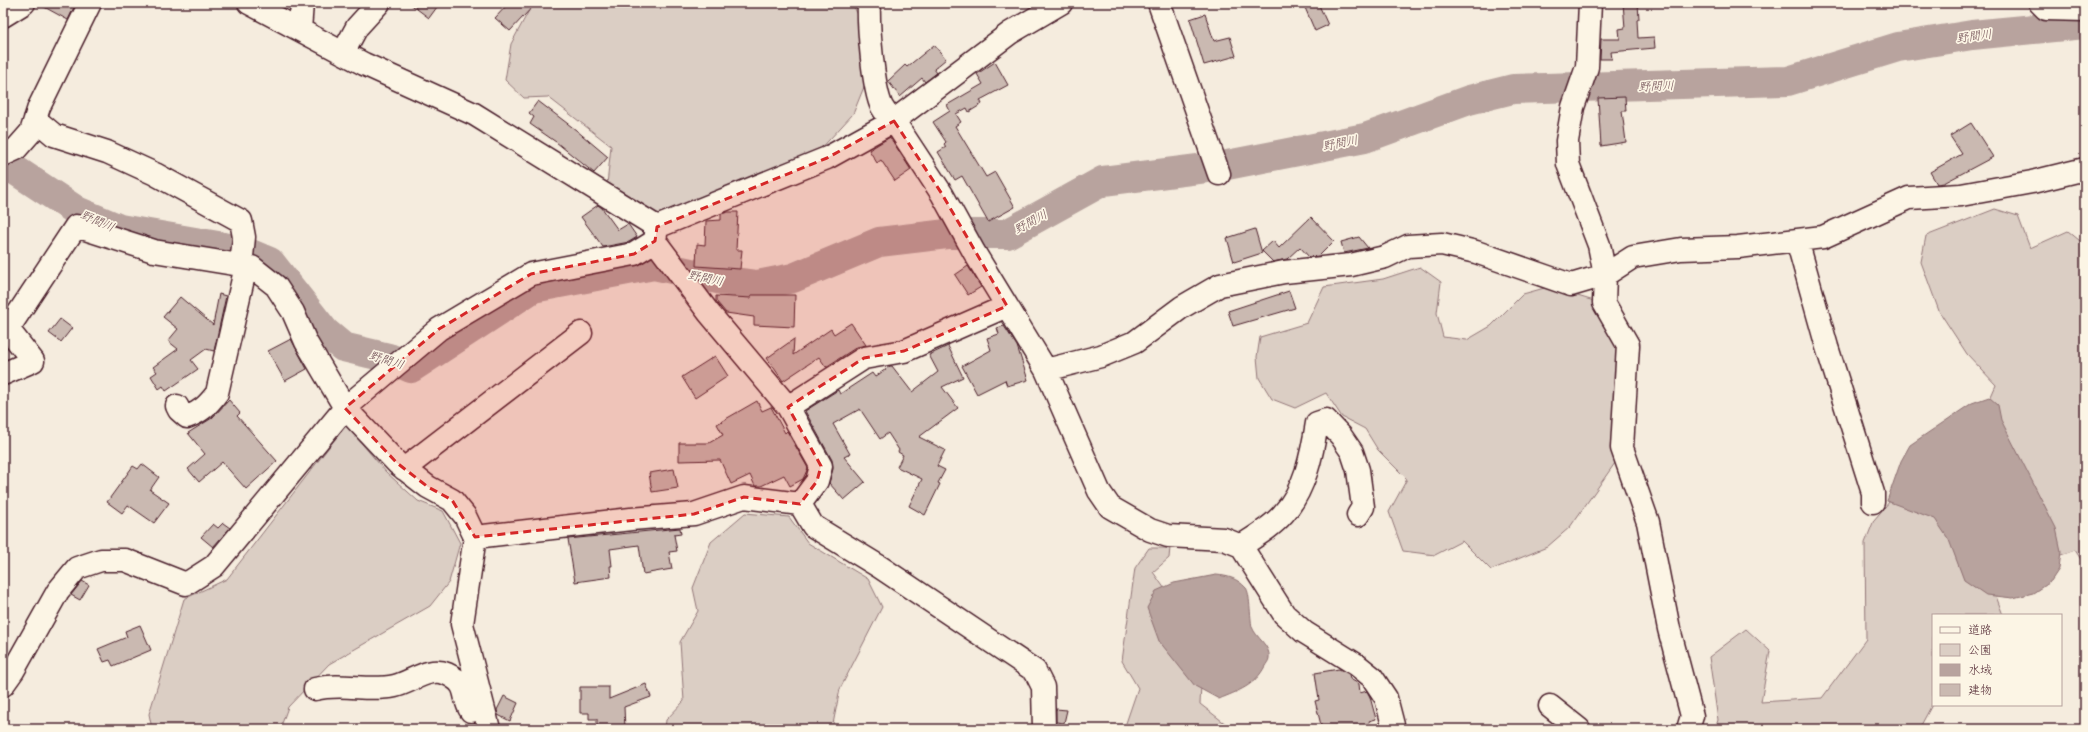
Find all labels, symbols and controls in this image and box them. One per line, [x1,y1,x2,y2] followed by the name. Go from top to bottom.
[1955,25,1993,45] water label: 野間川
[1638,76,1674,94] water label: 野間川
[1321,131,1359,153] water label: 野間川
[1010,205,1050,237] water label: 野間川
[78,206,118,234] water label: 野間川
[687,265,725,289] water label: 野間川
[367,346,407,372] water label: 野間川
[1932,614,2062,706] legend
[1968,621,1992,637] text: 道路
[1968,641,1992,657] text: 公園
[1968,661,1992,677] text: 水域
[1968,681,1992,697] text: 建物

